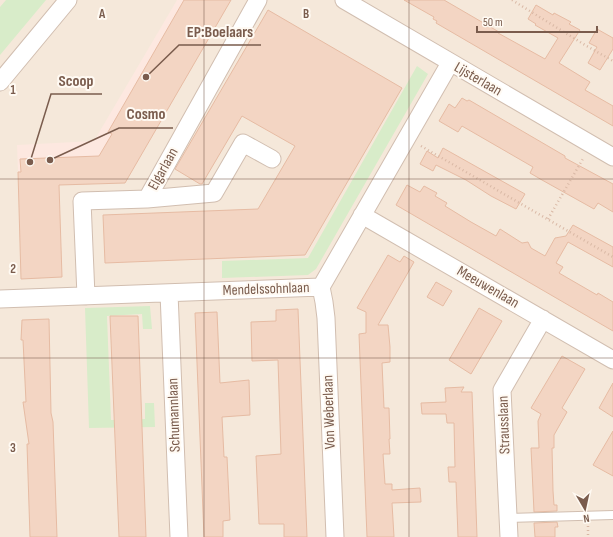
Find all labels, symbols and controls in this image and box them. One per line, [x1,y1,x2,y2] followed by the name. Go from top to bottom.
[98,6,106,22] text: A
[303,6,309,22] text: B
[477,8,597,34] scale bar
[483,15,503,30] text: 50 m
[179,17,261,45] callout: EP:Boelaars
[187,23,253,42] text: EP:Boelaars
[451,58,505,100] street label: Lijsterlaan
[51,66,102,94] callout: Scoop
[59,72,93,91] text: Scoop
[10,82,16,98] text: 1
[119,100,173,128] callout: Cosmo
[127,105,165,124] text: Cosmo
[144,144,182,194] street label: Elgarlaan
[10,261,16,277] text: 2
[453,262,523,312] street label: Meeuwenlaan
[222,278,310,300] street label: Mendelssohnlaan
[318,375,340,449] street label: Von Weberlaan
[163,378,185,452] street label: Schumannlaan
[493,395,515,455] street label: Strausslaan
[10,440,16,456] text: 3
[565,489,605,529] north arrow
[582,512,590,525] text: N

